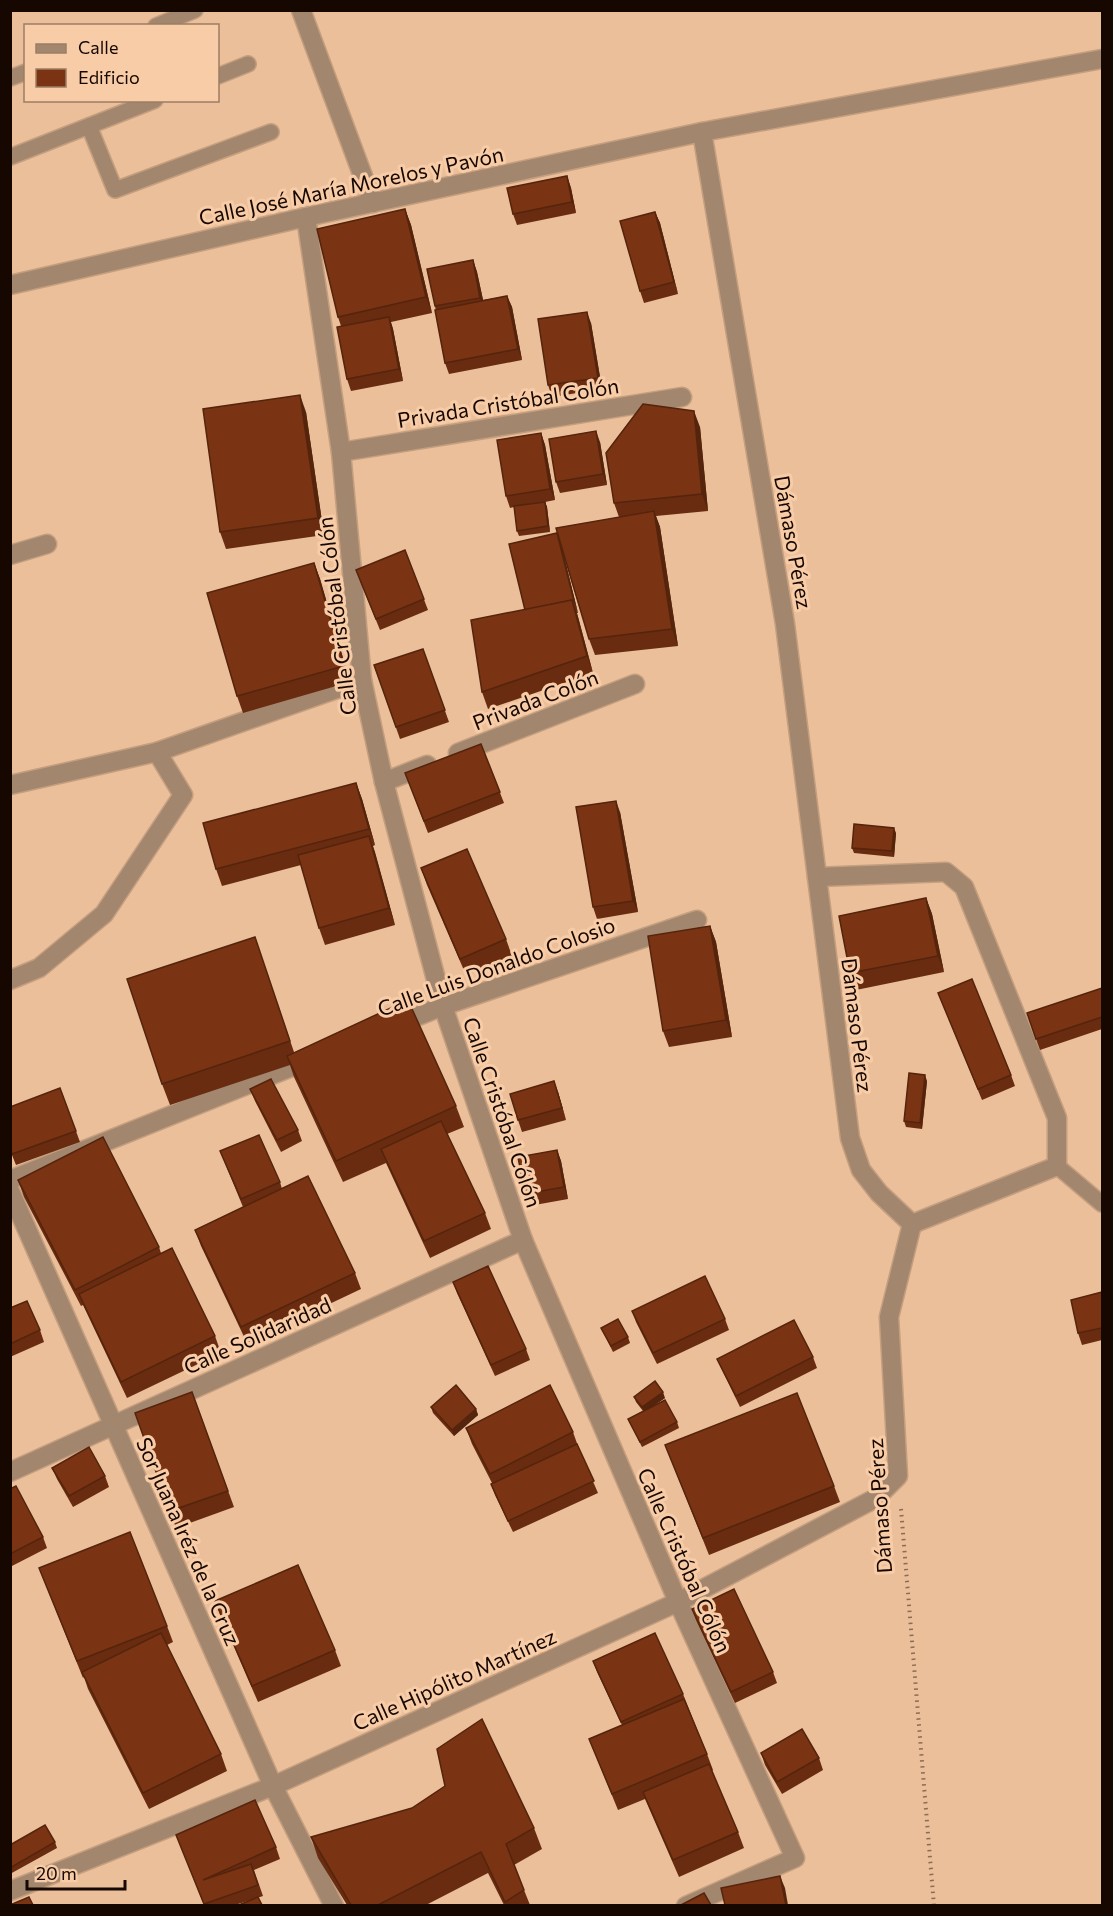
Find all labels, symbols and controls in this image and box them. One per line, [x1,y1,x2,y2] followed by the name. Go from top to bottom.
[24,24,219,102] legend
[78,36,118,58] text: Calle
[78,66,140,88] text: Edificio
[196,140,506,230] street label: Calle José María Morelos y Pavón
[395,372,621,432] street label: Privada Cristóbal Colón
[770,473,818,611] street label: Dámaso Pérez
[311,516,361,716] street label: Calle Cristóbal Cólón
[469,664,601,734] street label: Privada Colón
[374,911,618,1021] street label: Calle Luis Donaldo Colosio
[837,956,879,1094] street label: Dámaso Pérez
[459,1014,547,1210] street label: Calle Cristóbal Cólón
[179,1291,335,1379] street label: Calle Solidaridad
[132,1433,246,1649] street label: Sor Juana Iréz de la Cruz
[862,1438,896,1574] street label: Dámaso Pérez
[633,1464,737,1656] street label: Calle Cristóbal Cólón
[349,1623,559,1735] street label: Calle Hipólito Martínez
[27,1853,124,1891] scale bar
[36,1862,77,1884] text: 20 m

